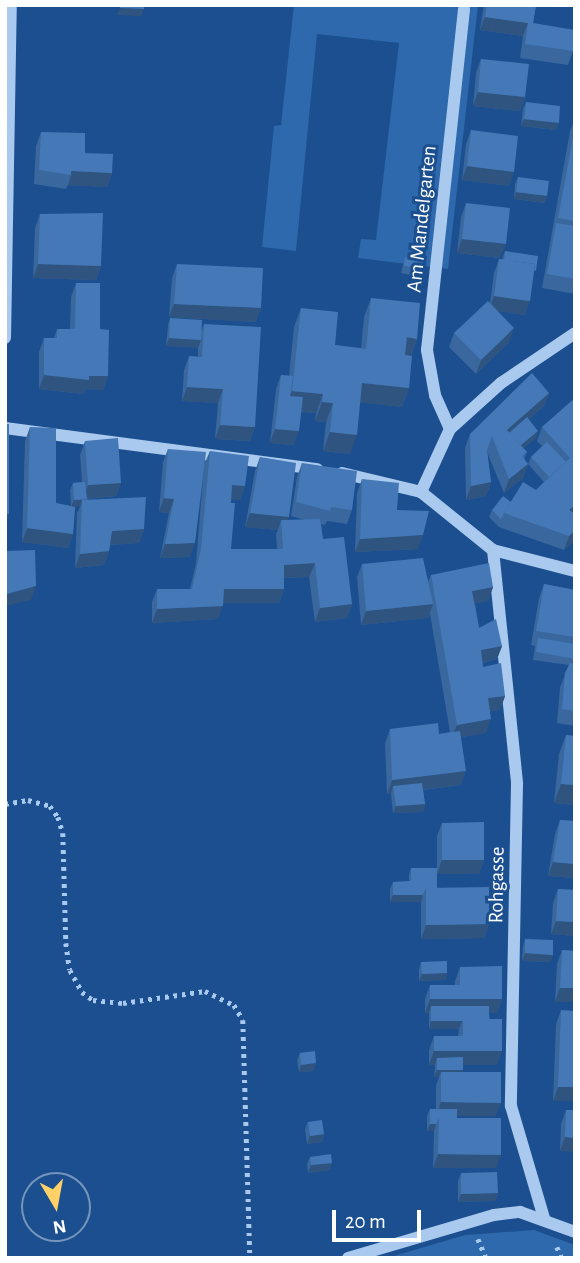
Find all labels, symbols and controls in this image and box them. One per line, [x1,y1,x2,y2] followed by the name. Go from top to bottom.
[402,144,442,294] street label: Am Mandelgarten
[484,846,510,924] street label: Rohgasse
[21,1172,91,1242] north arrow
[335,1196,424,1240] scale bar
[345,1211,386,1232] text: 20 m
[51,1216,68,1237] text: N

